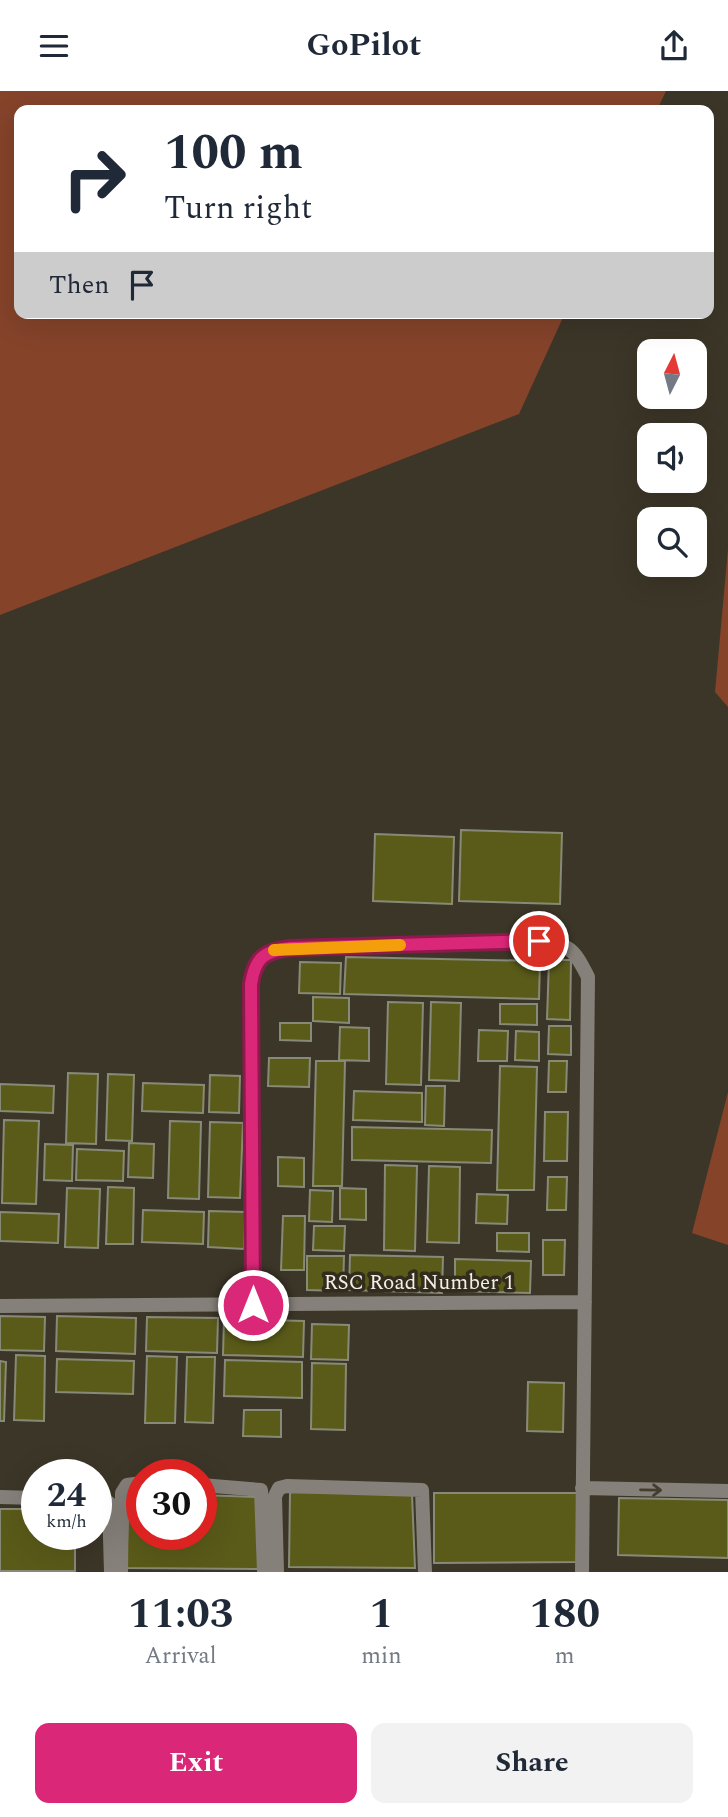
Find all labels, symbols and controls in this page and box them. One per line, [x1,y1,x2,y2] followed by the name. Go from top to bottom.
[307,21,421,70] text: GoPilot
[35,27,73,65] icon: menu
[655,27,693,65] icon: share
[164,116,303,191] text: 100 m
[49,133,140,224] icon: right
[164,184,312,233] text: Turn right
[49,265,109,305] text: Then
[123,266,161,304] icon: arrive
[637,339,707,409] north arrow
[637,339,707,577] map controls
[637,423,707,493] button: sound
[637,507,707,577] button: search
[509,911,569,971] pin
[520,922,558,960] icon: arrive
[324,1267,514,1299] street label: RSC Road Number 1
[216,1268,290,1342] position arrow
[126,1459,217,1550] speed limit sign: 30
[47,1469,86,1522] text: 24
[639,1483,662,1496] one-way arrow
[46,1508,87,1535] text: km/h
[128,1583,233,1646] text: 11:03
[370,1583,393,1646] text: 1
[529,1583,600,1646] text: 180
[145,1639,216,1674] text: Arrival
[361,1639,402,1674] text: min
[555,1639,575,1674] text: m
[35,1723,357,1803] button: Exit
[371,1723,693,1803] button: Share

